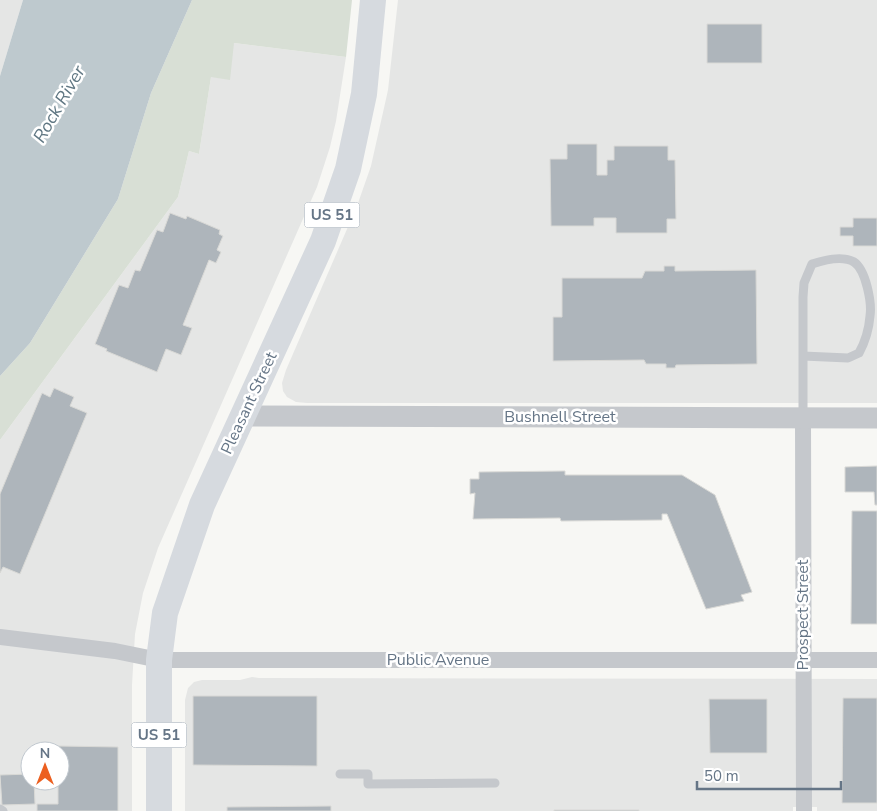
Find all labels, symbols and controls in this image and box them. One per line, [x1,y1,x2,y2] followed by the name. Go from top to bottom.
[27,61,91,147] water label: Rock River
[304,202,360,228] road number: US 51
[216,348,282,458] street label: Pleasant Street
[504,406,616,428] street label: Bushnell Street
[792,559,814,670] street label: Prospect Street
[387,649,489,671] street label: Public Avenue
[132,722,186,748] road number: US 51
[20,741,70,791] north arrow
[40,744,50,763] text: N
[697,758,841,790] scale bar
[704,766,739,786] text: 50 m

